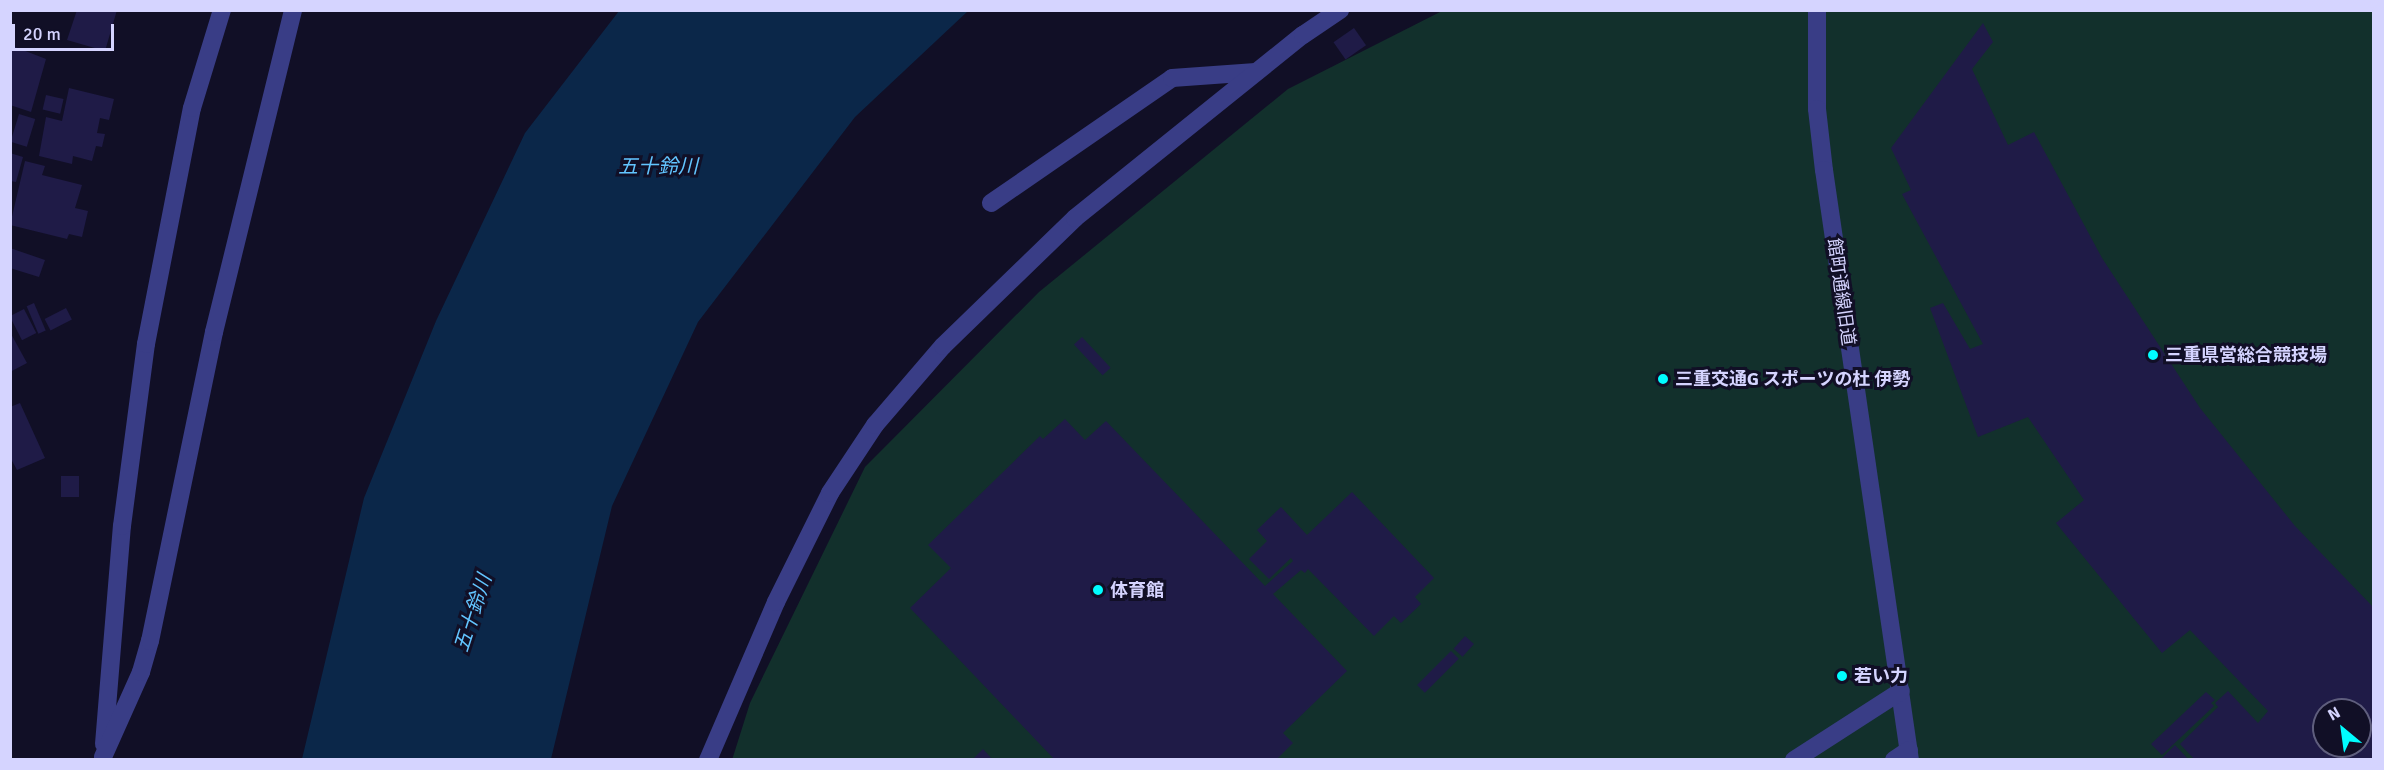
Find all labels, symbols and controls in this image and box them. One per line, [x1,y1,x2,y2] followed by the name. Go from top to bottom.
[15,12,117,50] scale bar
[23,23,61,45] text: 20 m
[618,154,698,178] water label: 五十鈴川
[1823,237,1859,347] street label: 館町通線旧道
[2165,344,2327,366] place label: 三重県営総合競技場
[2146,348,2160,362] marker: 三重県営総合競技場
[1675,368,1911,390] place label: 三重交通G スポーツの杜 伊勢
[1656,372,1670,386] marker: 三重交通G スポーツの杜 伊勢
[449,571,497,655] water label: 五十鈴川
[1110,579,1164,601] place label: 体育館
[1091,583,1105,597] marker: 体育館
[1854,665,1908,687] place label: 若い力
[1835,669,1849,683] marker: 若い力
[2312,698,2372,758] north arrow
[2325,703,2344,725] text: N

